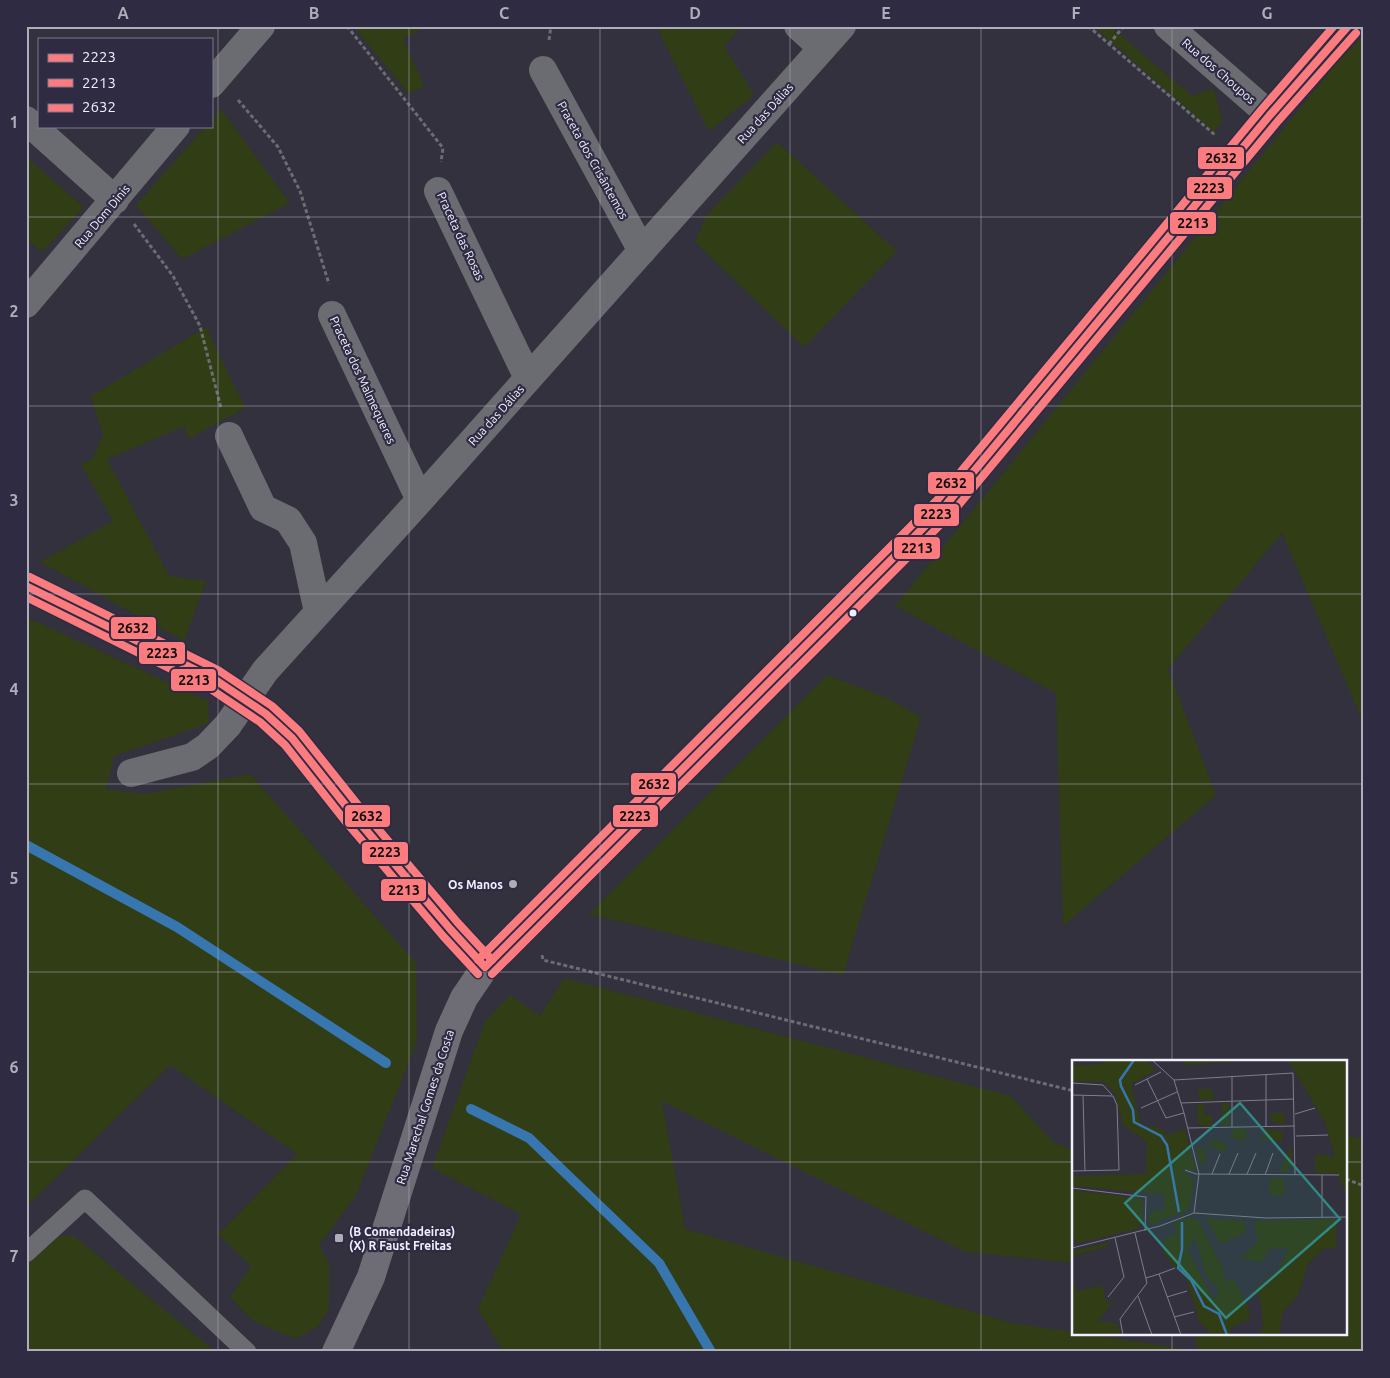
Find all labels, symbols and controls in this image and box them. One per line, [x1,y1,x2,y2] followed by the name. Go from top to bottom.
[117,4,129,22] text: A
[309,4,319,22] text: B
[499,4,509,22] text: C
[689,4,701,22] text: D
[881,4,891,22] text: E
[1072,4,1081,22] text: F
[1261,4,1273,22] text: G
[1180,36,1258,106] street label: Rua dos Choupos
[38,38,212,128] legend
[82,48,116,65] text: 2223
[82,74,116,91] text: 2213
[735,80,795,146] street label: Rua das Dálias
[82,98,116,115] text: 2632
[555,99,631,221] street label: Praceta dos Crisântemos
[9,113,19,131] text: 1
[1197,146,1245,170] line badge: 2632
[1205,150,1237,166] text: 2632
[1186,176,1233,200] line badge: 2223
[1193,180,1225,196] text: 2223
[72,182,132,250] street label: Rua Dom Dinis
[435,190,487,282] street label: Praceta das Rosas
[1169,211,1217,235] line badge: 2213
[1177,215,1209,231] text: 2213
[9,302,19,320] text: 2
[328,314,398,446] street label: Praceta dos Malmequeres
[466,382,526,448] street label: Rua das Dálias
[927,471,975,495] line badge: 2632
[935,475,967,491] text: 2632
[9,491,19,509] text: 3
[913,503,960,527] line badge: 2223
[920,506,952,522] text: 2223
[893,536,941,560] line badge: 2213
[901,540,933,556] text: 2213
[848,608,858,618] unlabelled marker
[110,616,157,640] line badge: 2632
[117,620,149,636] text: 2632
[138,641,186,665] line badge: 2223
[146,645,178,661] text: 2223
[170,668,217,692] line badge: 2213
[178,672,210,688] text: 2213
[9,680,19,698] text: 4
[630,772,677,796] line badge: 2632
[638,776,670,792] text: 2632
[344,804,391,828] line badge: 2632
[612,804,659,828] line badge: 2223
[351,808,383,824] text: 2632
[619,808,651,824] text: 2223
[361,841,409,865] line badge: 2223
[369,844,401,860] text: 2223
[9,869,19,887] text: 5
[380,878,427,902] line badge: 2213
[448,878,503,891] place label: Os Manos
[507,878,519,890] marker: Os Manos
[388,882,420,898] text: 2213
[394,1028,456,1186] street label: Rua Marechal Gomes da Costa
[9,1058,19,1076] text: 6
[1072,1060,1348,1336] inset map
[349,1225,455,1253] place label: (B Comendadeiras) (X) R Faust Freitas
[333,1232,345,1244] marker: (B Comendadeiras) (X) R Faust Freitas
[9,1247,19,1265] text: 7

